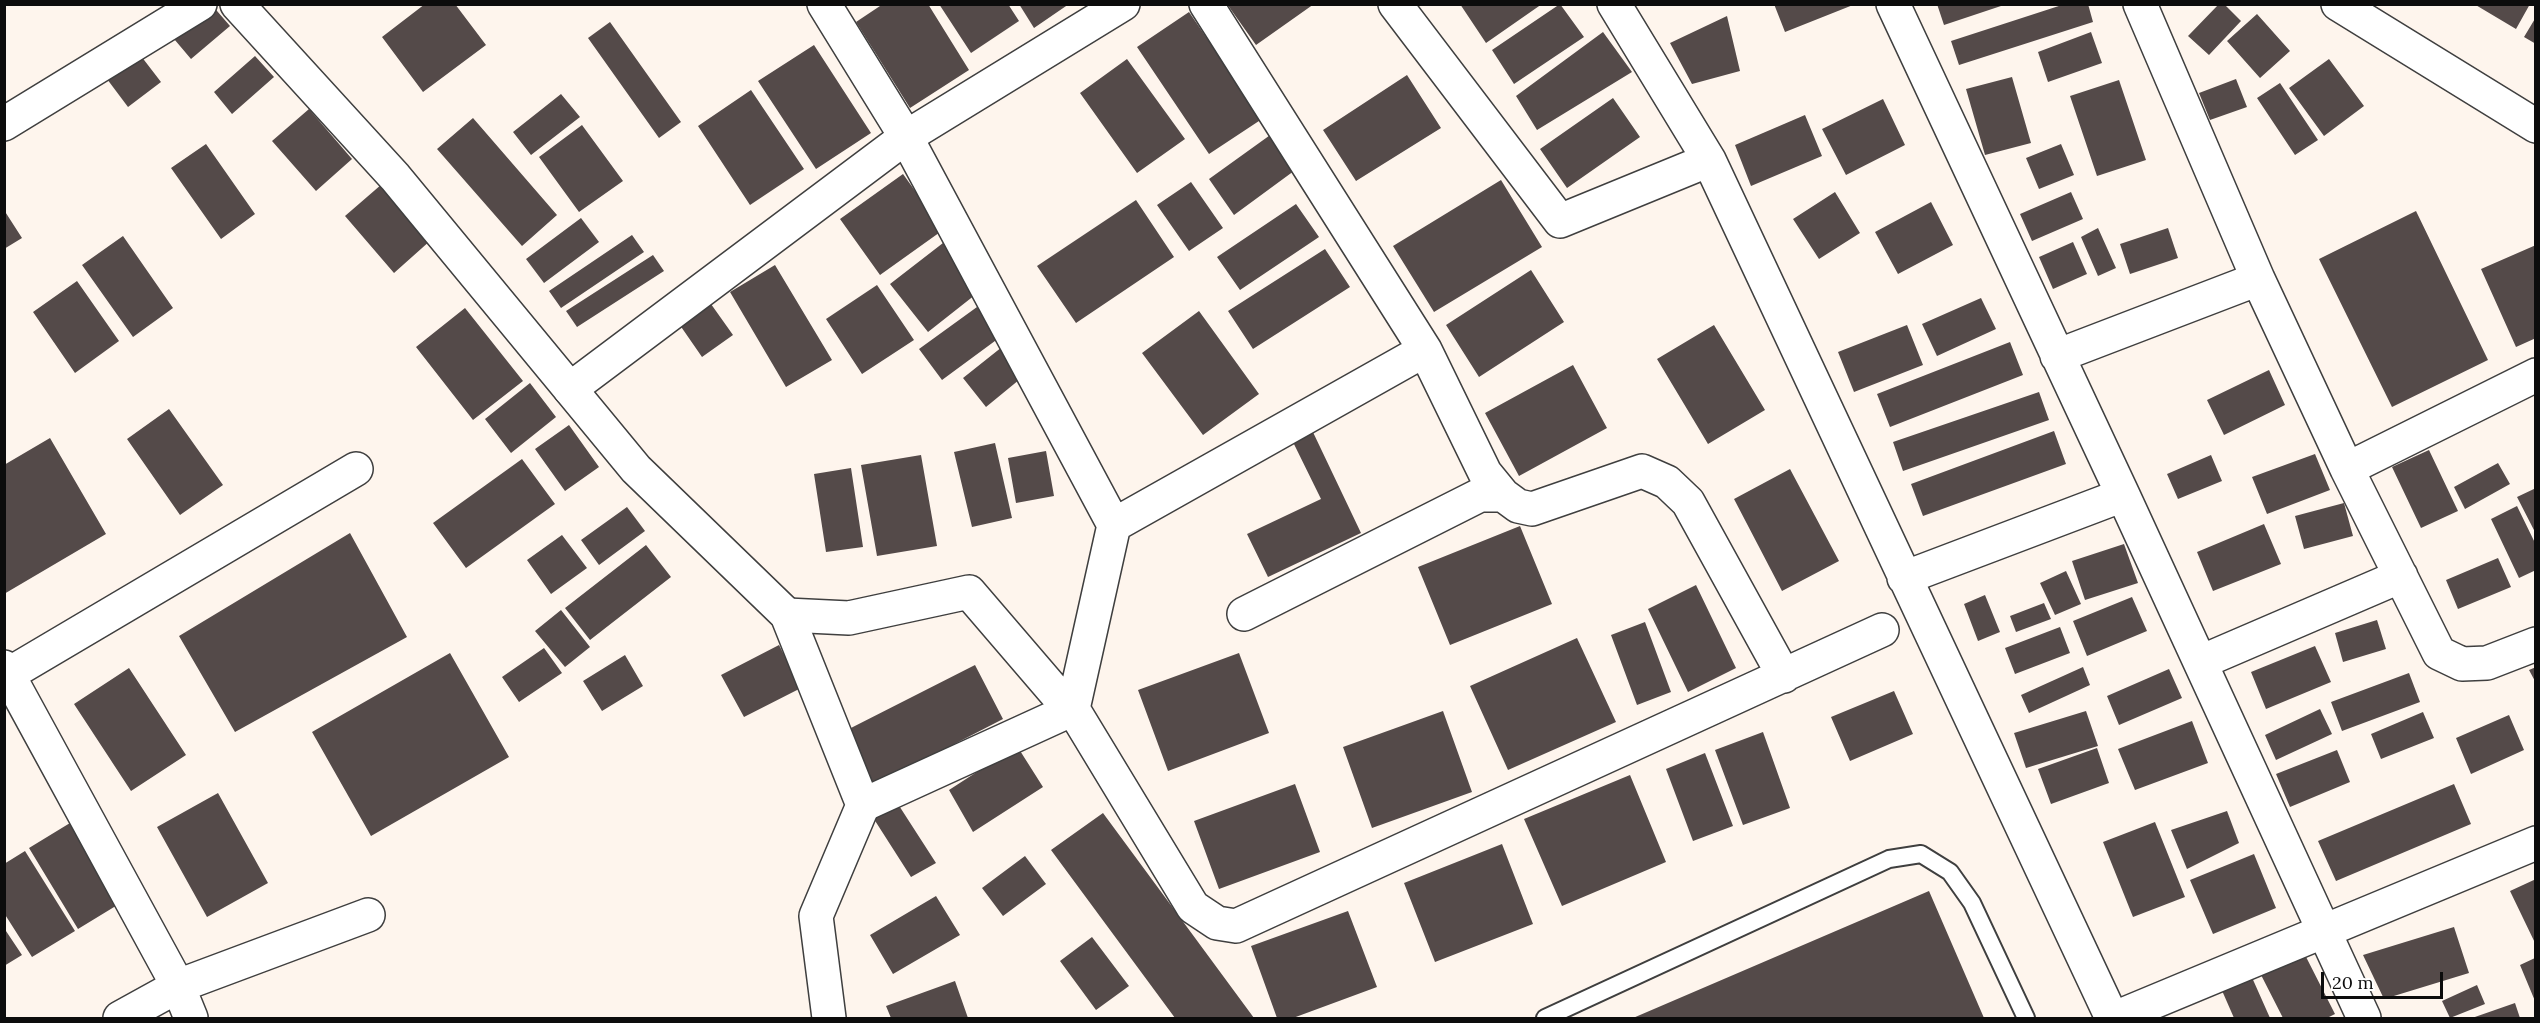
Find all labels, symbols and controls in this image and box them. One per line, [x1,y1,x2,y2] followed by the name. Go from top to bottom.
[2324,960,2446,998] scale bar
[2332,971,2374,994] text: 20 m

